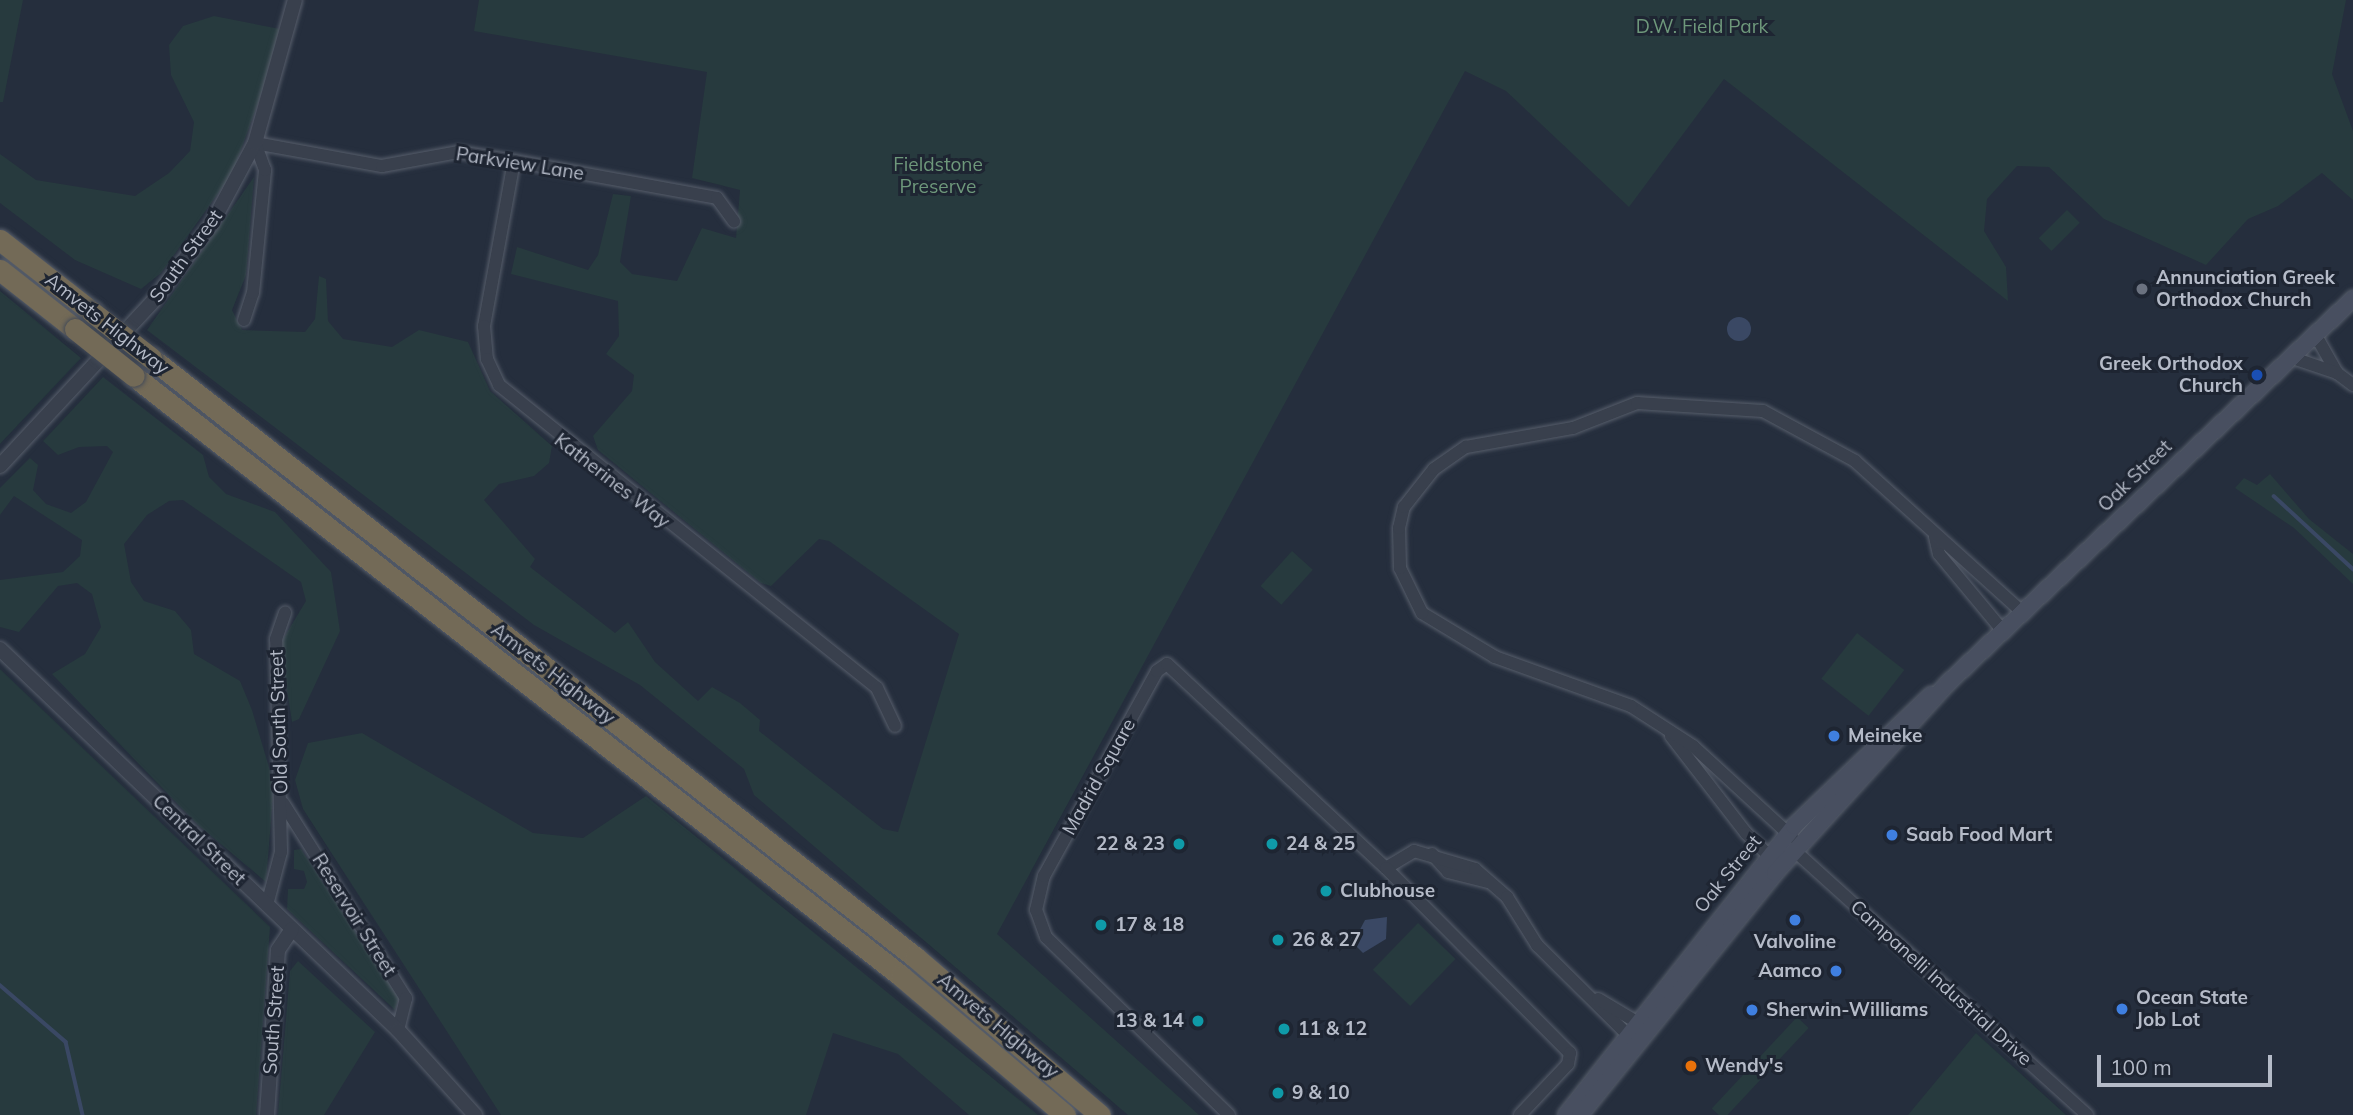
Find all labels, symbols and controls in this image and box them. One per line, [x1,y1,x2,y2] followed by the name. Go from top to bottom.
[1636,16,1768,38] park label: D.W. Field Park
[454,143,586,185] street label: Parkview Lane
[893,154,983,198] park label: Fieldstone Preserve
[145,205,227,307] street label: South Street
[2156,267,2335,311] place label: Annunciation Greek Orthodox Church
[40,268,174,380] street label: Amvets Highway
[2134,281,2150,297] marker: Annunciation Greek Orthodox Church
[2099,353,2243,397] place label: Greek Orthodox Church
[2249,367,2265,383] marker: Greek Orthodox Church
[550,429,674,533] street label: Katherines Way
[2094,435,2176,517] street label: Oak Street
[486,618,620,730] street label: Amvets Highway
[265,649,293,795] street label: Old South Street
[1058,715,1140,839] street label: Madrid Square
[1848,725,1922,747] place label: Meineke
[1826,728,1842,744] marker: Meineke
[148,790,250,890] street label: Central Street
[1906,824,2052,846] place label: Saab Food Mart
[1884,827,1900,843] marker: Saab Food Mart
[1690,831,1766,917] street label: Oak Street
[1096,833,1165,855] place label: 22 & 23
[1286,833,1355,855] place label: 24 & 25
[1171,836,1187,852] marker: 22 & 23
[1264,836,1280,852] marker: 24 & 25
[307,850,401,980] street label: Reservoir Street
[1340,880,1435,902] place label: Clubhouse
[1318,883,1334,899] marker: Clubhouse
[1846,896,2036,1070] street label: Campanelli Industrial Drive
[1787,912,1803,928] marker: Valvoline
[1115,914,1184,936] place label: 17 & 18
[1093,917,1109,933] marker: 17 & 18
[1292,929,1361,951] place label: 26 & 27
[1754,931,1836,953] place label: Valvoline
[1270,932,1286,948] marker: 26 & 27
[1758,960,1822,982] place label: Aamco
[1828,963,1844,979] marker: Aamco
[259,965,289,1075] street label: South Street
[933,969,1063,1083] street label: Amvets Highway
[2136,987,2248,1031] place label: Ocean State Job Lot
[1766,999,1928,1021] place label: Sherwin-Williams
[2114,1001,2130,1017] marker: Ocean State Job Lot
[1744,1002,1760,1018] marker: Sherwin-Williams
[1115,1010,1184,1032] place label: 13 & 14
[1190,1013,1206,1029] marker: 13 & 14
[1298,1018,1367,1040] place label: 11 & 12
[1276,1021,1292,1037] marker: 11 & 12
[2101,1042,2276,1086] scale bar
[2110,1054,2172,1080] text: 100 m
[1705,1055,1783,1077] place label: Wendy's
[1683,1058,1699,1074] marker: Wendy's
[1292,1082,1350,1104] place label: 9 & 10
[1270,1085,1286,1101] marker: 9 & 10

